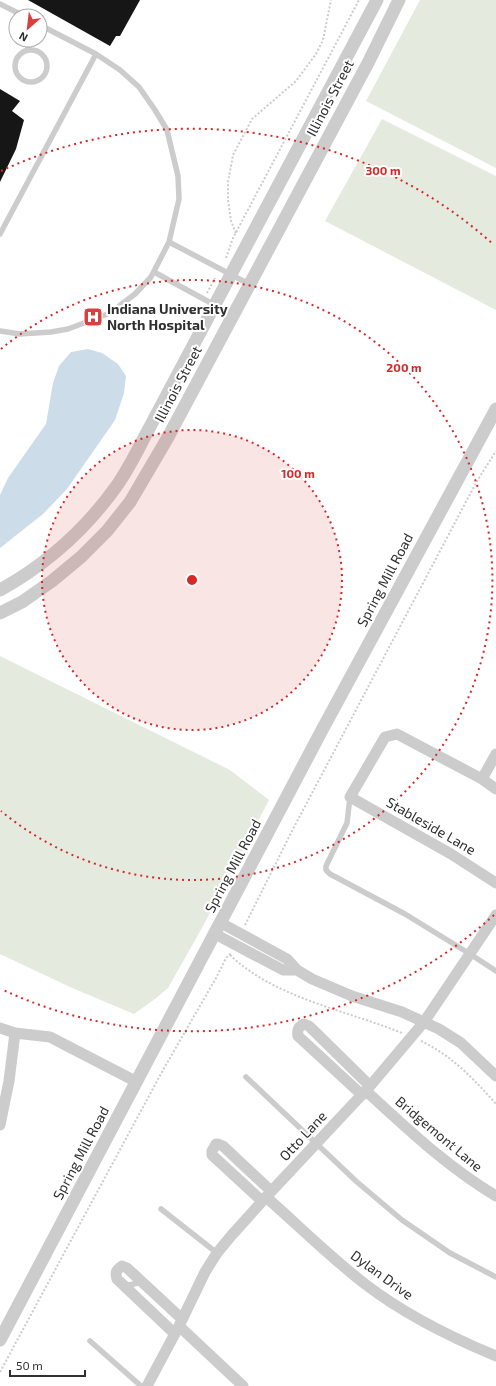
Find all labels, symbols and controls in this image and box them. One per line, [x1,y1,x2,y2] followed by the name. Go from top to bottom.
[8,8,48,48] north arrow
[16,30,30,45] text: N
[302,57,357,139] street label: Illinois Street
[365,163,401,177] text: 300 m
[107,300,228,333] place label: Indiana University North Hospital
[82,306,104,328] hospital icon: Indiana University North Hospital
[150,343,205,425] street label: Illinois Street
[386,360,422,374] text: 200 m
[281,466,315,480] text: 100 m
[353,530,416,629] street label: Spring Mill Road
[185,573,199,587] centre of rings
[384,793,479,858] street label: Stableside Lane
[201,816,264,915] street label: Spring Mill Road
[392,1092,486,1175] street label: Bridgemont Lane
[49,1103,112,1202] street label: Spring Mill Road
[275,1107,330,1164] street label: Otto Lane
[348,1246,417,1303] street label: Dylan Drive
[10,1352,85,1378] scale bar
[16,1358,43,1372] text: 50 m

